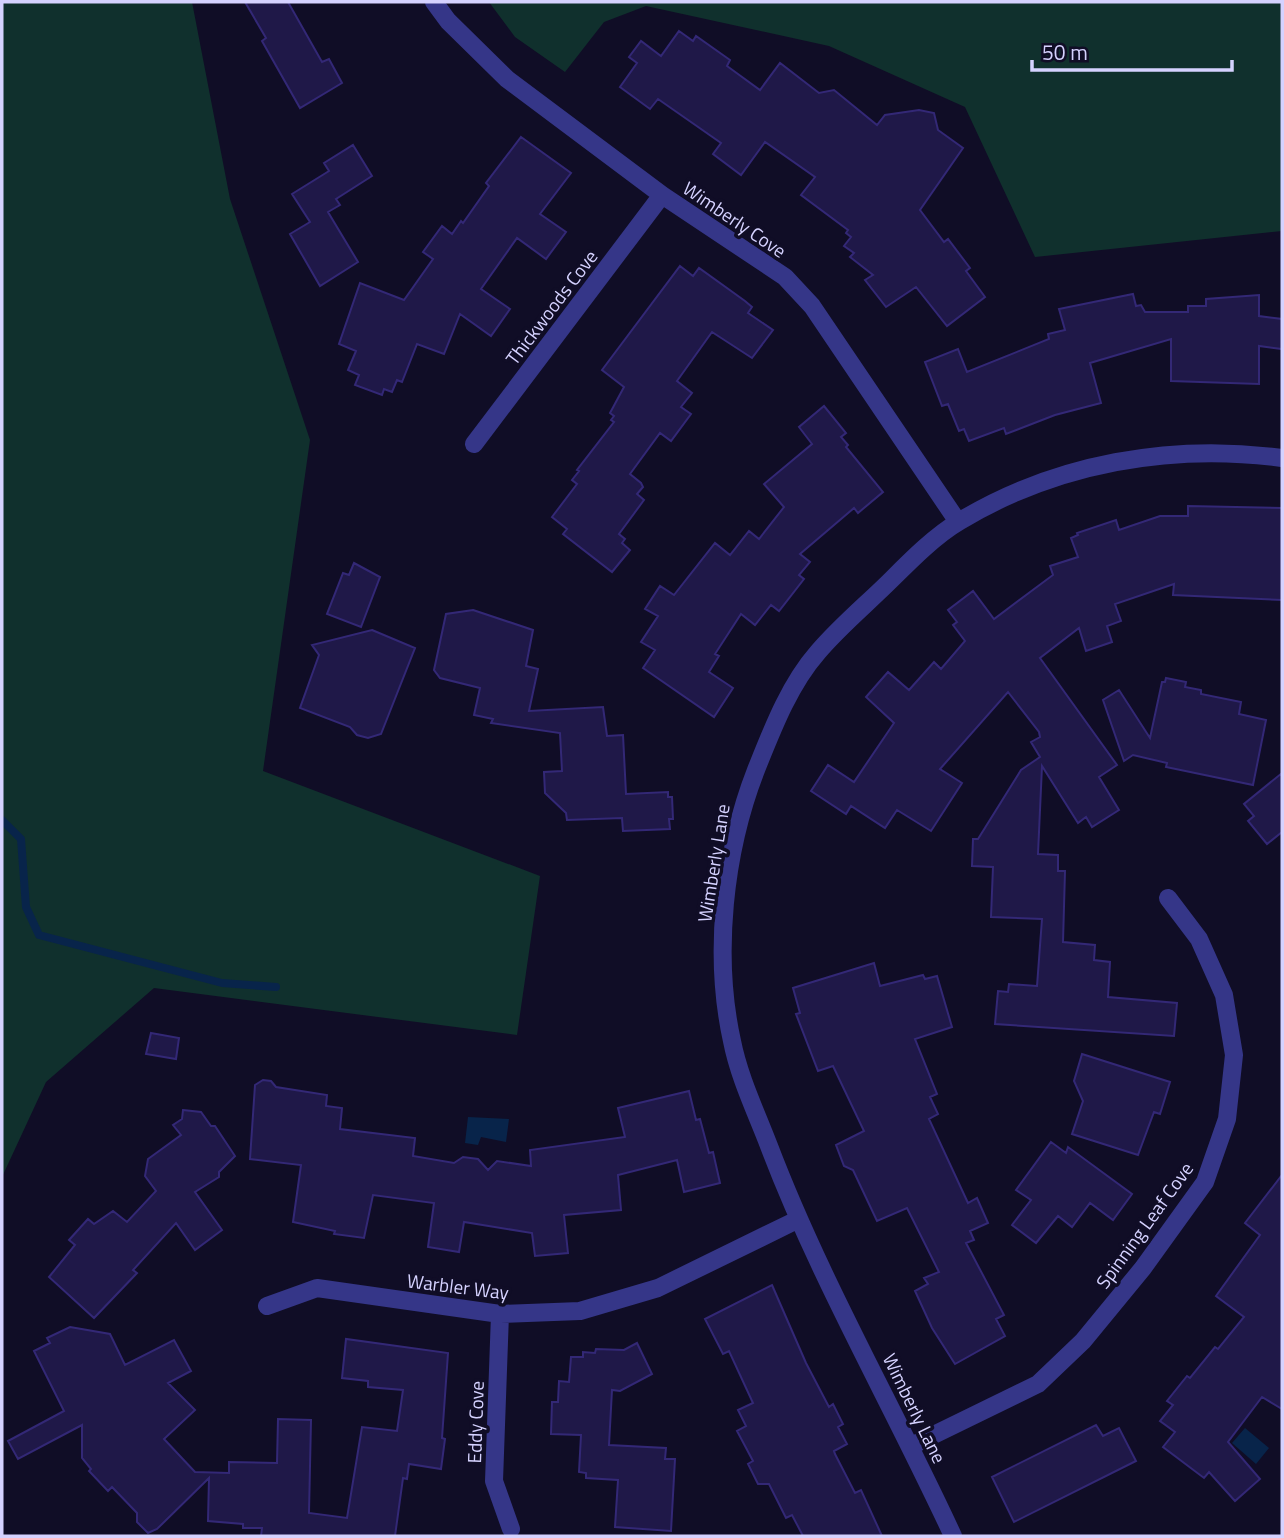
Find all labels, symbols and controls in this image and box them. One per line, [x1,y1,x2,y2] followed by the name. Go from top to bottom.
[1032,28,1232,72] scale bar
[1042,36,1088,68] text: 50 m
[677,174,793,264] street label: Wimberly Cove
[498,243,604,371] street label: Thickwoods Cove
[689,802,737,924] street label: Wimberly Lane
[1088,1156,1200,1294] street label: Spinning Leaf Cove
[405,1265,511,1307] street label: Warbler Way
[876,1348,954,1468] street label: Wimberly Lane
[459,1380,491,1464] street label: Eddy Cove

